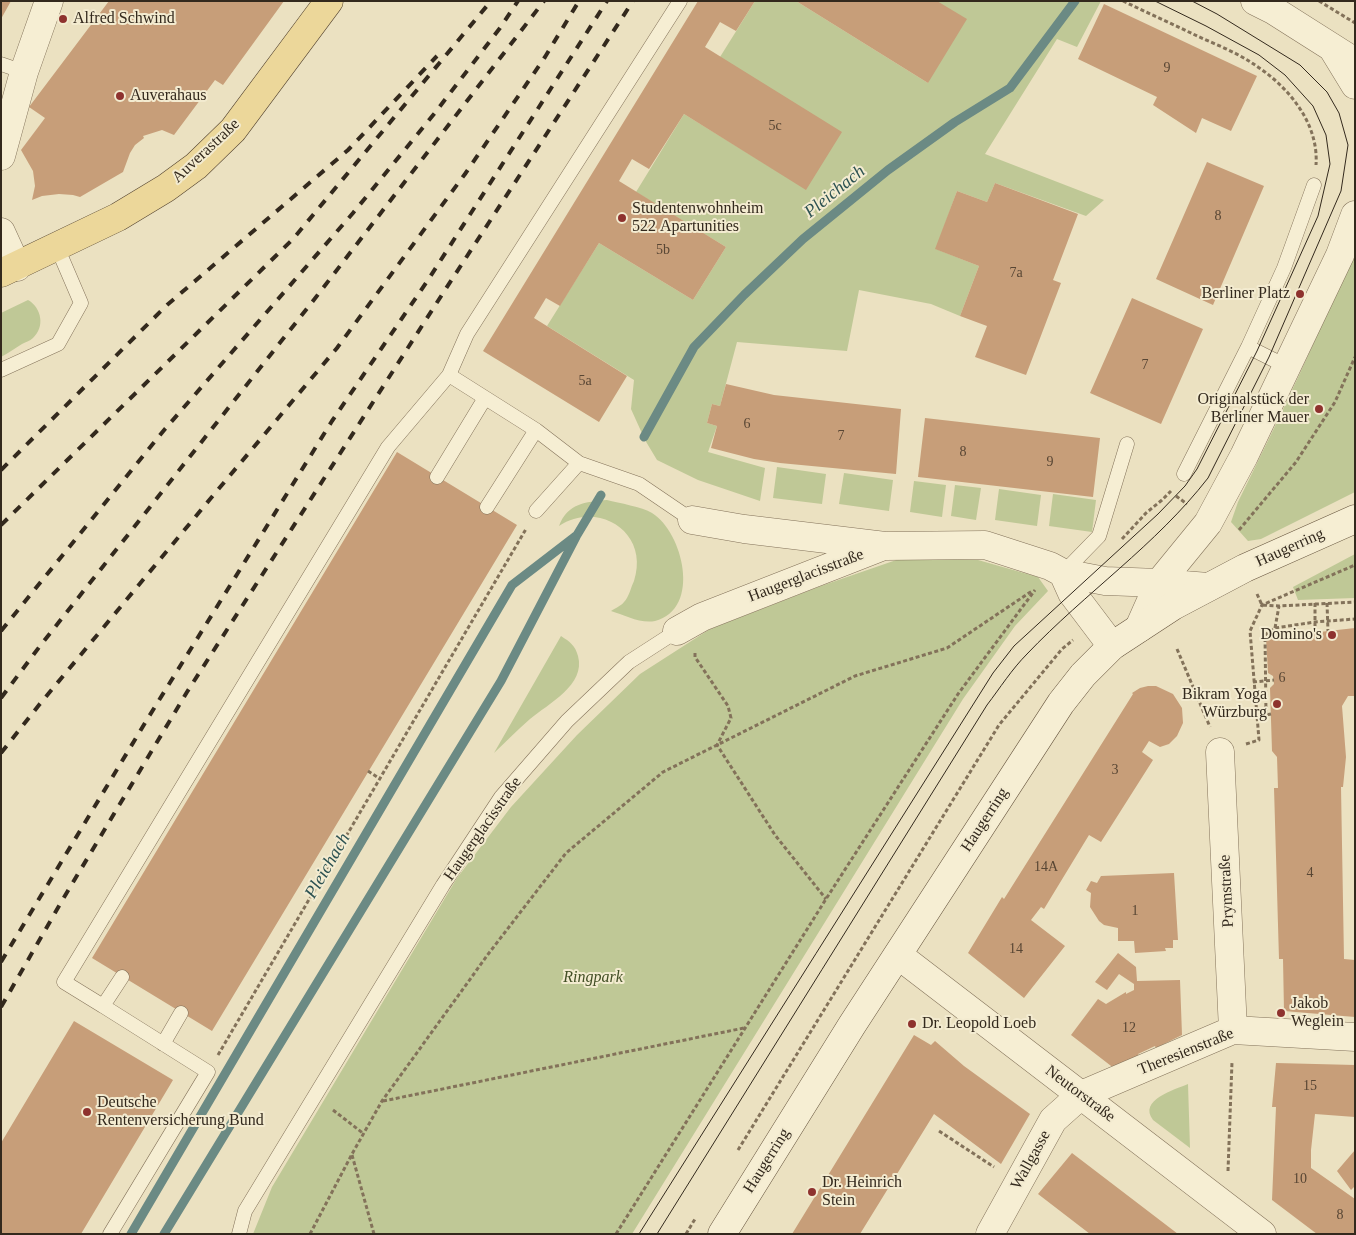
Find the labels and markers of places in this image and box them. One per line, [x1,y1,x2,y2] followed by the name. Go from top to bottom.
[73,9,175,29] place label: Alfred Schwind
[57,13,69,25] marker: Alfred Schwind
[130,86,206,106] place label: Auverahaus
[114,90,126,102] marker: Auverahaus
[632,199,764,237] place label: Studentenwohnheim 522 Apartunities
[616,212,628,224] marker: Studentenwohnheim 522 Apartunities
[1202,284,1290,304] place label: Berliner Platz
[1294,288,1306,300] marker: Berliner Platz
[1197,390,1309,428] place label: Originalstück der Berliner Mauer
[1313,403,1325,415] marker: Originalstück der Berliner Mauer
[1260,625,1322,645] place label: Domino's
[1326,629,1338,641] marker: Domino's
[1182,685,1267,723] place label: Bikram Yoga Würzburg
[1271,698,1283,710] marker: Bikram Yoga Würzburg
[1291,994,1344,1032] place label: Jakob Weglein
[1275,1007,1287,1019] marker: Jakob Weglein
[922,1014,1036,1034] place label: Dr. Leopold Loeb
[906,1018,918,1030] marker: Dr. Leopold Loeb
[97,1093,264,1131] place label: Deutsche Rentenversicherung Bund
[81,1106,93,1118] marker: Deutsche Rentenversicherung Bund
[822,1173,902,1211] place label: Dr. Heinrich Stein
[806,1186,818,1198] marker: Dr. Heinrich Stein

